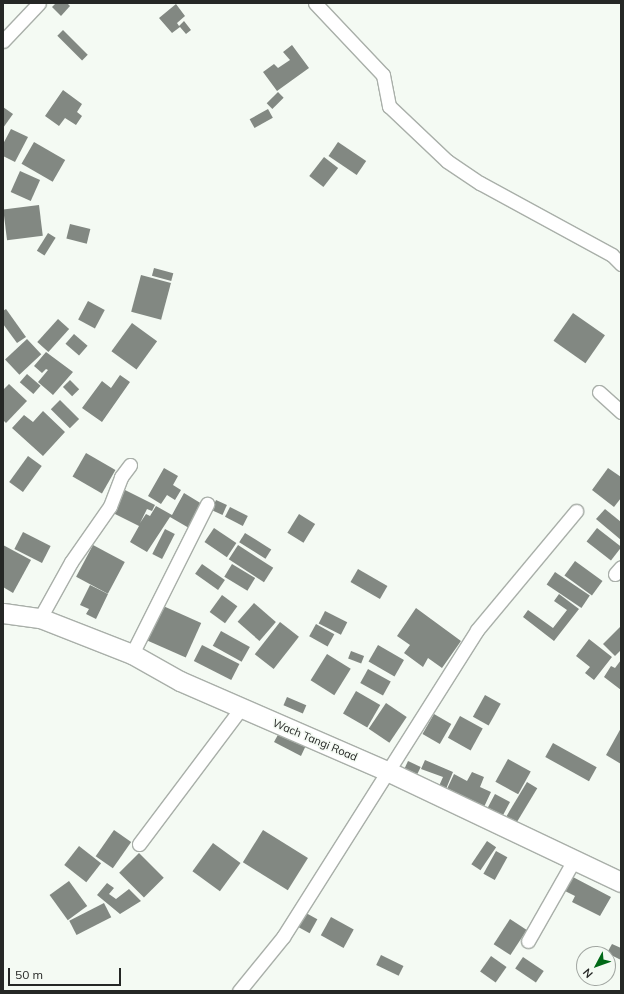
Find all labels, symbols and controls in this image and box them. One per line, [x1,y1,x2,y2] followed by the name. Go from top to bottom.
[271,716,359,764] street label: Wach Tangi Road
[576,946,616,986] north arrow
[10,960,123,986] scale bar
[580,965,596,981] text: N
[15,967,43,982] text: 50 m

